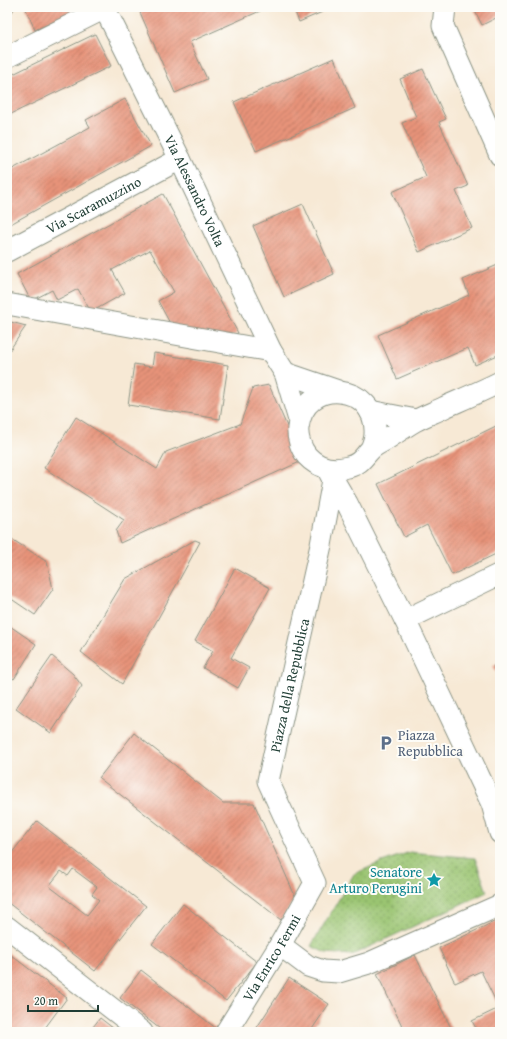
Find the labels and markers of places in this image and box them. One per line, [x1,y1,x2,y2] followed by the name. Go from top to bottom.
[398,725,463,761] place label: Piazza Repubblica
[377,734,395,752] parking icon: Piazza Repubblica
[329,862,422,898] place label: Senatore Arturo Perugini
[425,871,443,889] place icon: Senatore Arturo Perugini

